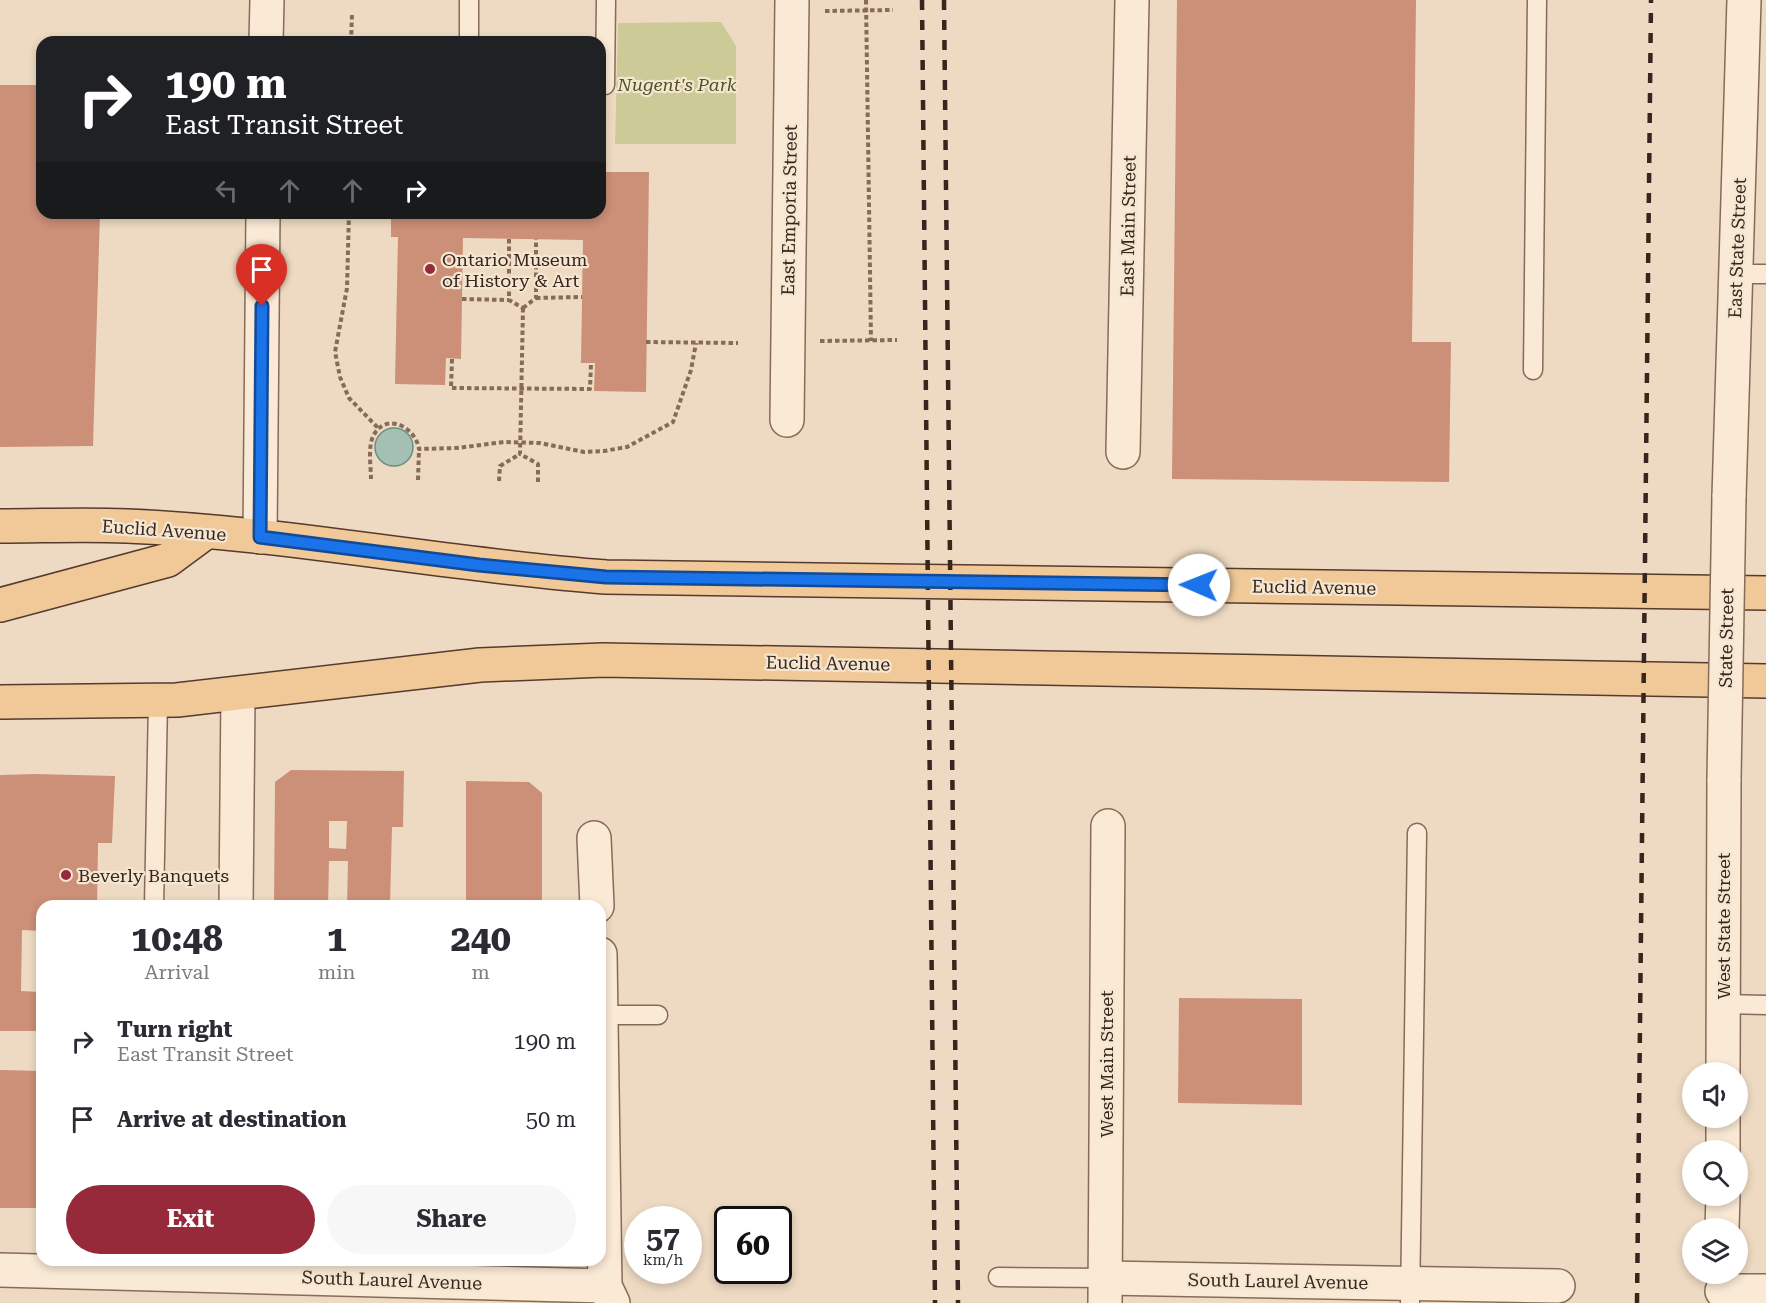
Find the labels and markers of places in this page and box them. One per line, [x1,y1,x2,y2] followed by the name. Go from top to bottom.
[236,244,287,306] pin
[442,249,587,291] place label: Ontario Museum of History & Art
[423,262,437,276] marker: Ontario Museum of History & Art
[78,865,229,886] place label: Beverly Banquets
[59,868,73,882] marker: Beverly Banquets

